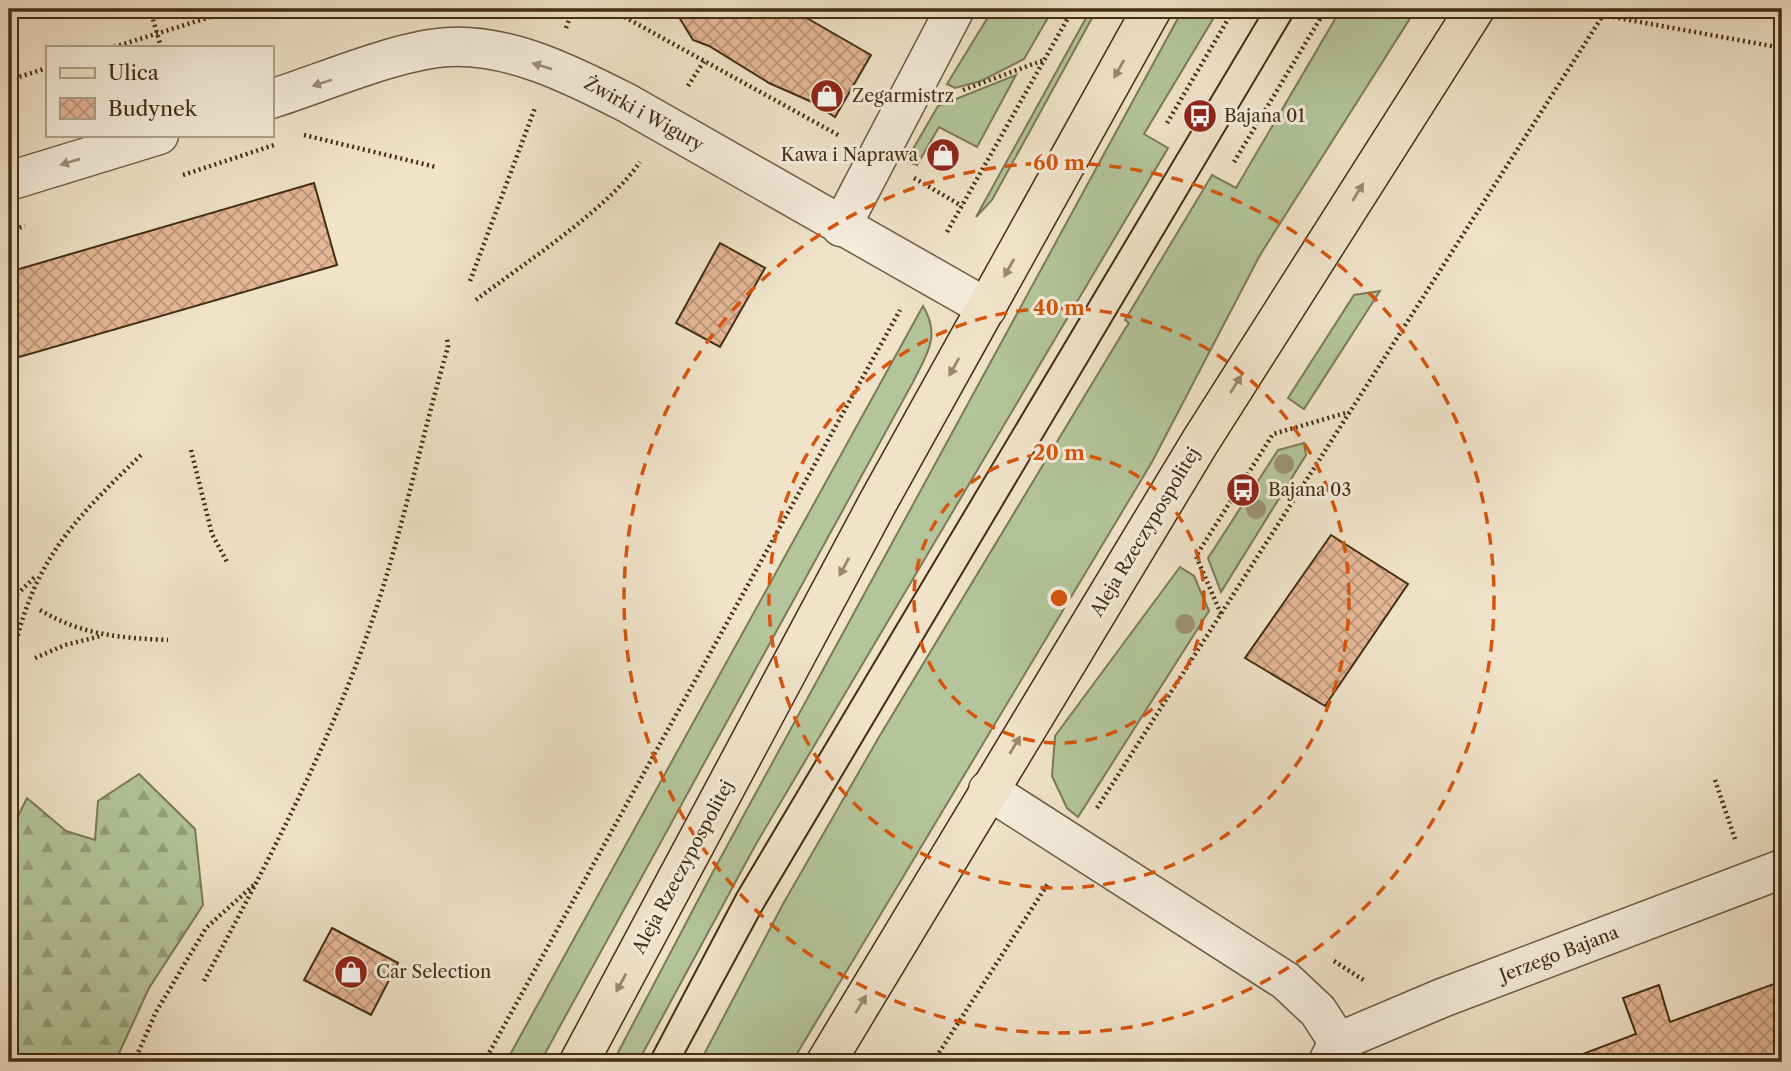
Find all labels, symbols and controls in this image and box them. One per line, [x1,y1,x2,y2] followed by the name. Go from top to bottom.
[46,46,273,136] legend
[1113,59,1125,78] one-way arrow
[108,60,160,85] text: Ulica
[531,60,552,70] one-way arrow
[580,71,709,156] street label: Żwirki i Wigury
[808,77,846,115] shop icon: Zegarmistrz
[312,78,333,88] one-way arrow
[852,85,954,107] place label: Zegarmistrz
[108,96,198,121] text: Budynek
[1181,97,1219,135] bus stop icon: Bajana 01
[1224,105,1305,127] place label: Bajana 01
[924,136,962,174] shop icon: Kawa i Naprawa
[781,144,919,166] place label: Kawa i Naprawa
[1033,150,1085,175] text: 60 m
[60,157,81,167] one-way arrow
[1352,183,1365,202] one-way arrow
[1003,258,1015,277] one-way arrow
[1033,295,1085,320] text: 40 m
[948,358,960,377] one-way arrow
[1230,375,1243,394] one-way arrow
[1033,440,1085,465] text: 20 m
[1085,443,1204,622] street label: Aleja Rzeczypospolitej
[1224,471,1262,509] bus stop icon: Bajana 03
[1268,479,1351,501] place label: Bajana 03
[838,557,850,577] one-way arrow
[1047,586,1071,610] centre of rings
[1009,736,1022,755] one-way arrow
[627,776,738,959] street label: Aleja Rzeczypospolitej
[1494,921,1622,988] street label: Jerzego Bajana
[332,953,370,991] shop icon: Car Selection
[376,961,491,983] place label: Car Selection
[615,974,627,993] one-way arrow
[854,994,867,1013] one-way arrow

